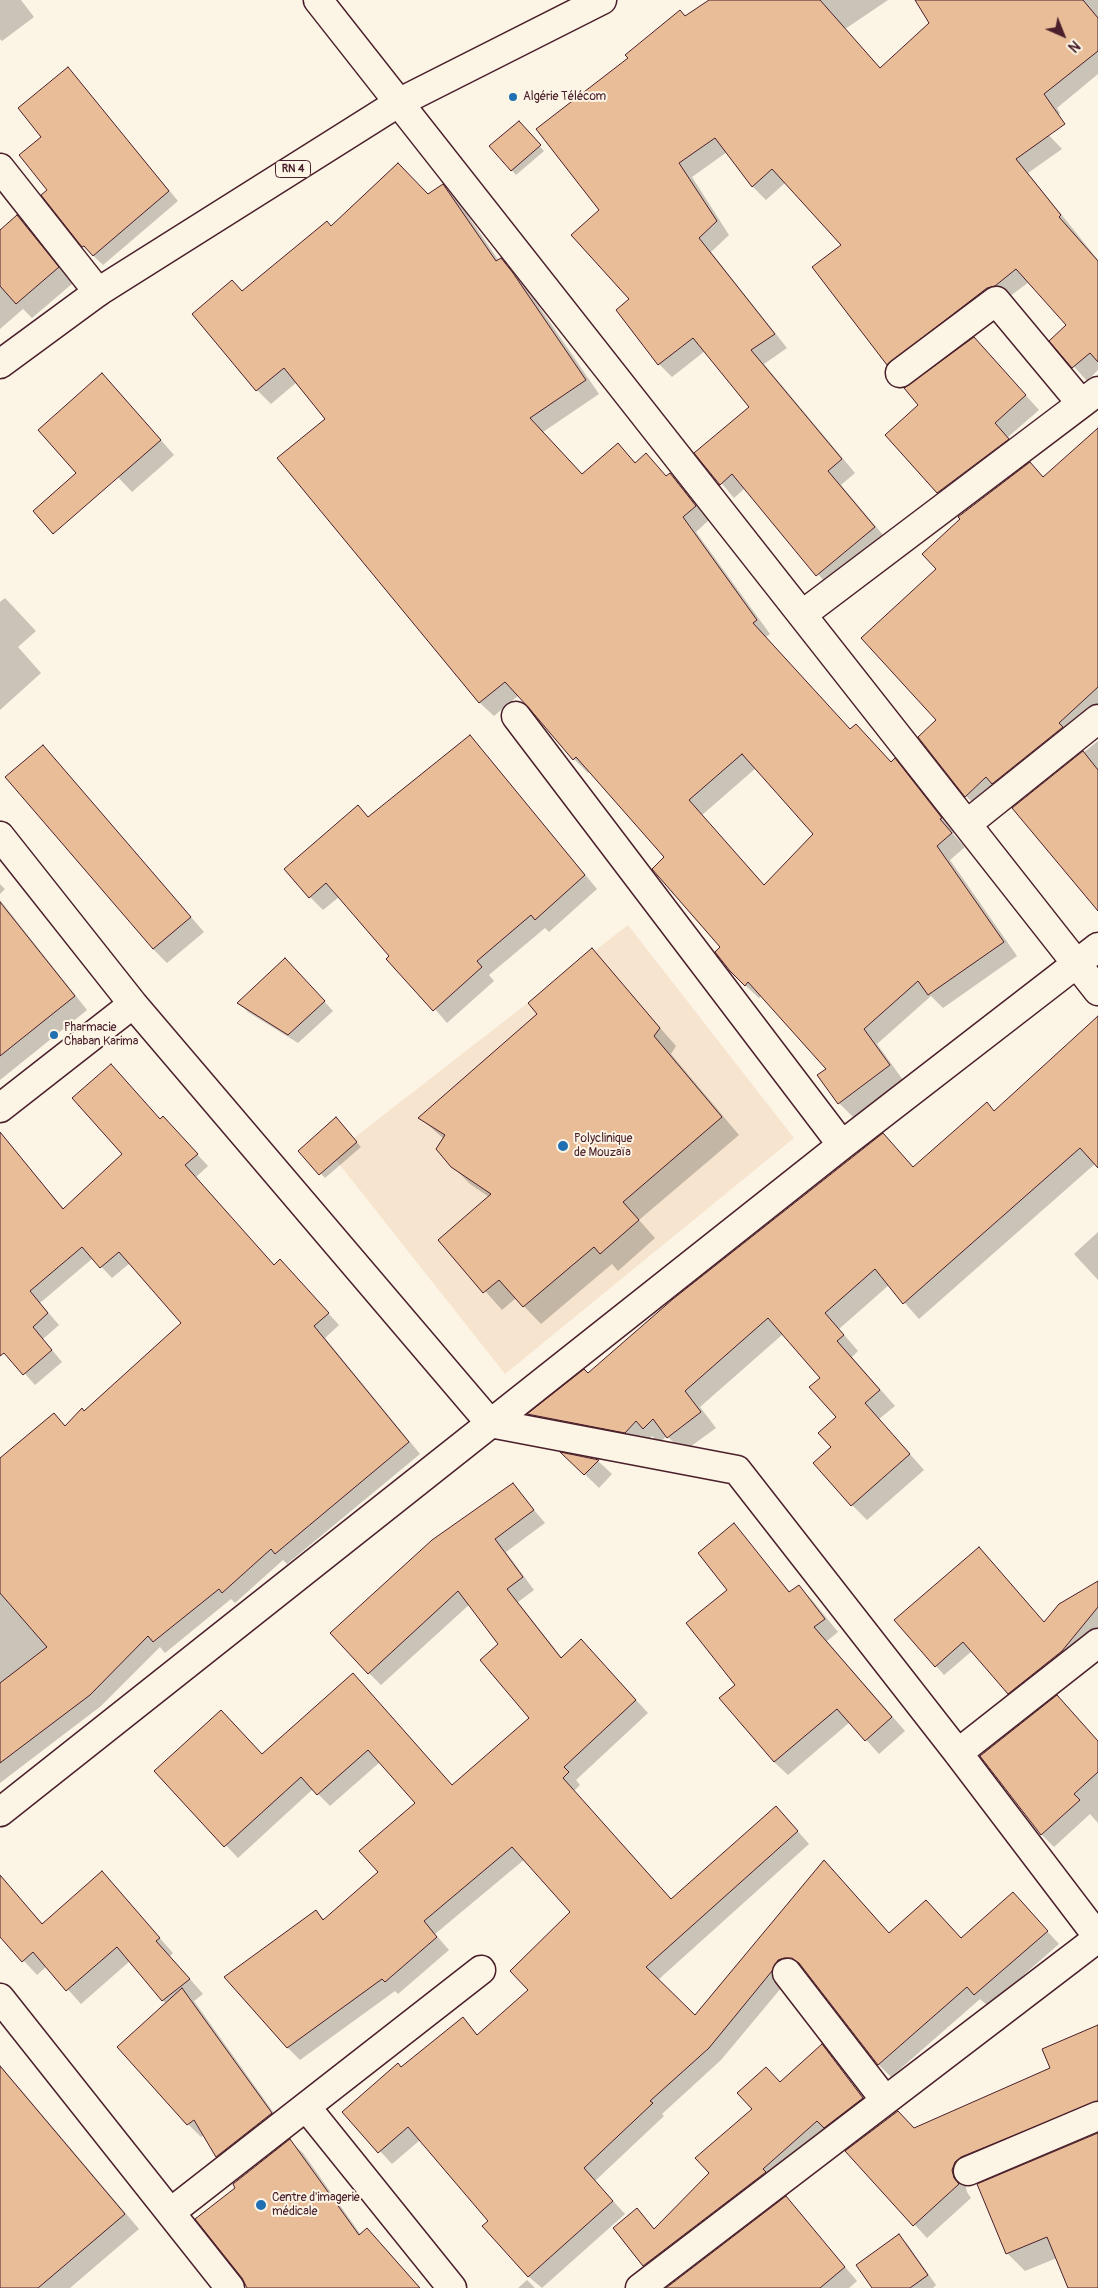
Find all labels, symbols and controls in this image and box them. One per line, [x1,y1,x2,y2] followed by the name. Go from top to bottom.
[1038,10,1088,60] north arrow
[1064,37,1083,56] text: N
[523,90,606,104] place label: Algérie Télécom
[507,91,519,103] marker: Algérie Télécom
[276,160,310,178] road number: RN 4
[64,1021,138,1049] place label: Pharmacie Chaban Karima
[48,1029,60,1041] marker: Pharmacie Chaban Karima
[574,1132,633,1160] place label: Polyclinique de Mouzaïa
[556,1139,570,1153] marker: Polyclinique de Mouzaïa
[272,2191,360,2219] place label: Centre d'imagerie médicale
[254,2198,268,2212] marker: Centre d'imagerie médicale

